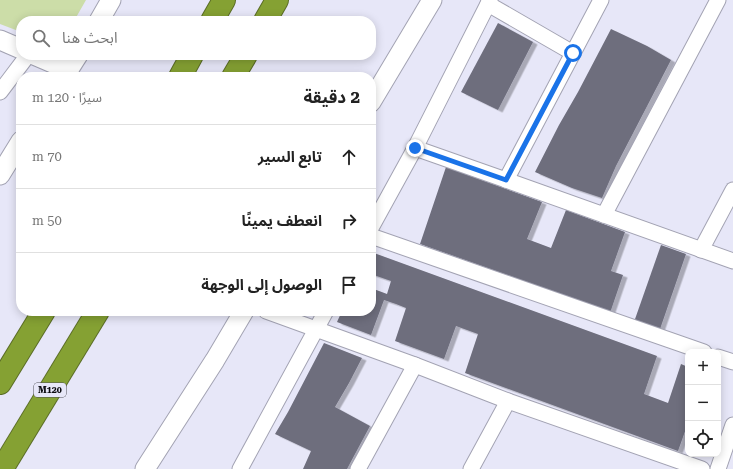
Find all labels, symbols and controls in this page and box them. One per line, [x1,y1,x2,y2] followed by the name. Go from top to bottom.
[16,16,376,60] search box
[30,27,52,49] icon: search
[62,29,117,47] text: ابحث هنا
[564,44,582,62] route start
[303,87,360,107] text: 2 دقيقة
[32,90,102,105] text: سيرًا · 120 m
[406,139,424,157] route end
[338,146,360,168] icon: ahead
[258,148,322,166] text: تابع السير
[32,149,62,164] text: 70 m
[338,210,360,232] icon: right
[242,212,322,230] text: انعطف يمينًا
[32,213,62,228] text: 50 m
[338,274,360,296] icon: arrive
[201,276,322,294] text: الوصول إلى الوجهة
[685,349,721,457] map controls
[685,349,721,385] button: +
[34,383,66,397] road number: M120
[685,385,721,421] button: −
[685,421,721,457] button: locate

